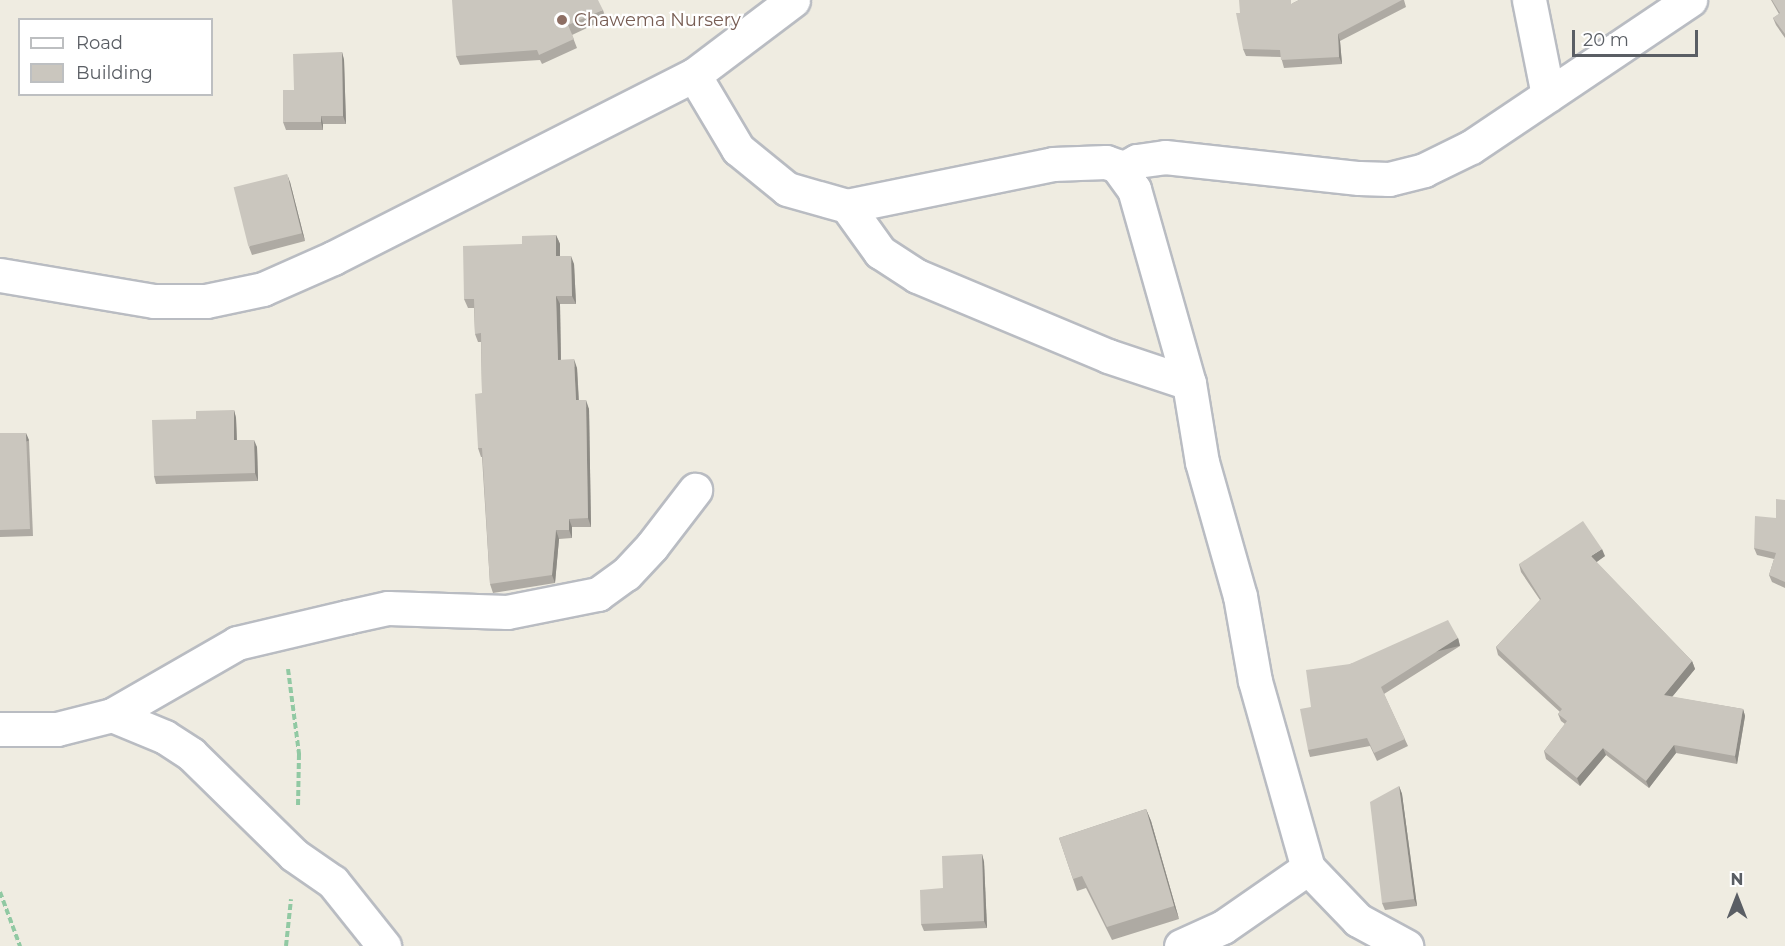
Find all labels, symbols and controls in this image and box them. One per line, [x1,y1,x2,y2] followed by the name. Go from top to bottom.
[574,9,741,31] place label: Chawema Nursery
[555,13,569,27] marker: Chawema Nursery
[18,18,213,96] legend
[1575,18,1701,56] scale bar
[1583,29,1629,51] text: 20 m
[76,32,123,54] text: Road
[76,62,153,84] text: Building
[1707,868,1767,928] north arrow
[1731,870,1743,889] text: N

